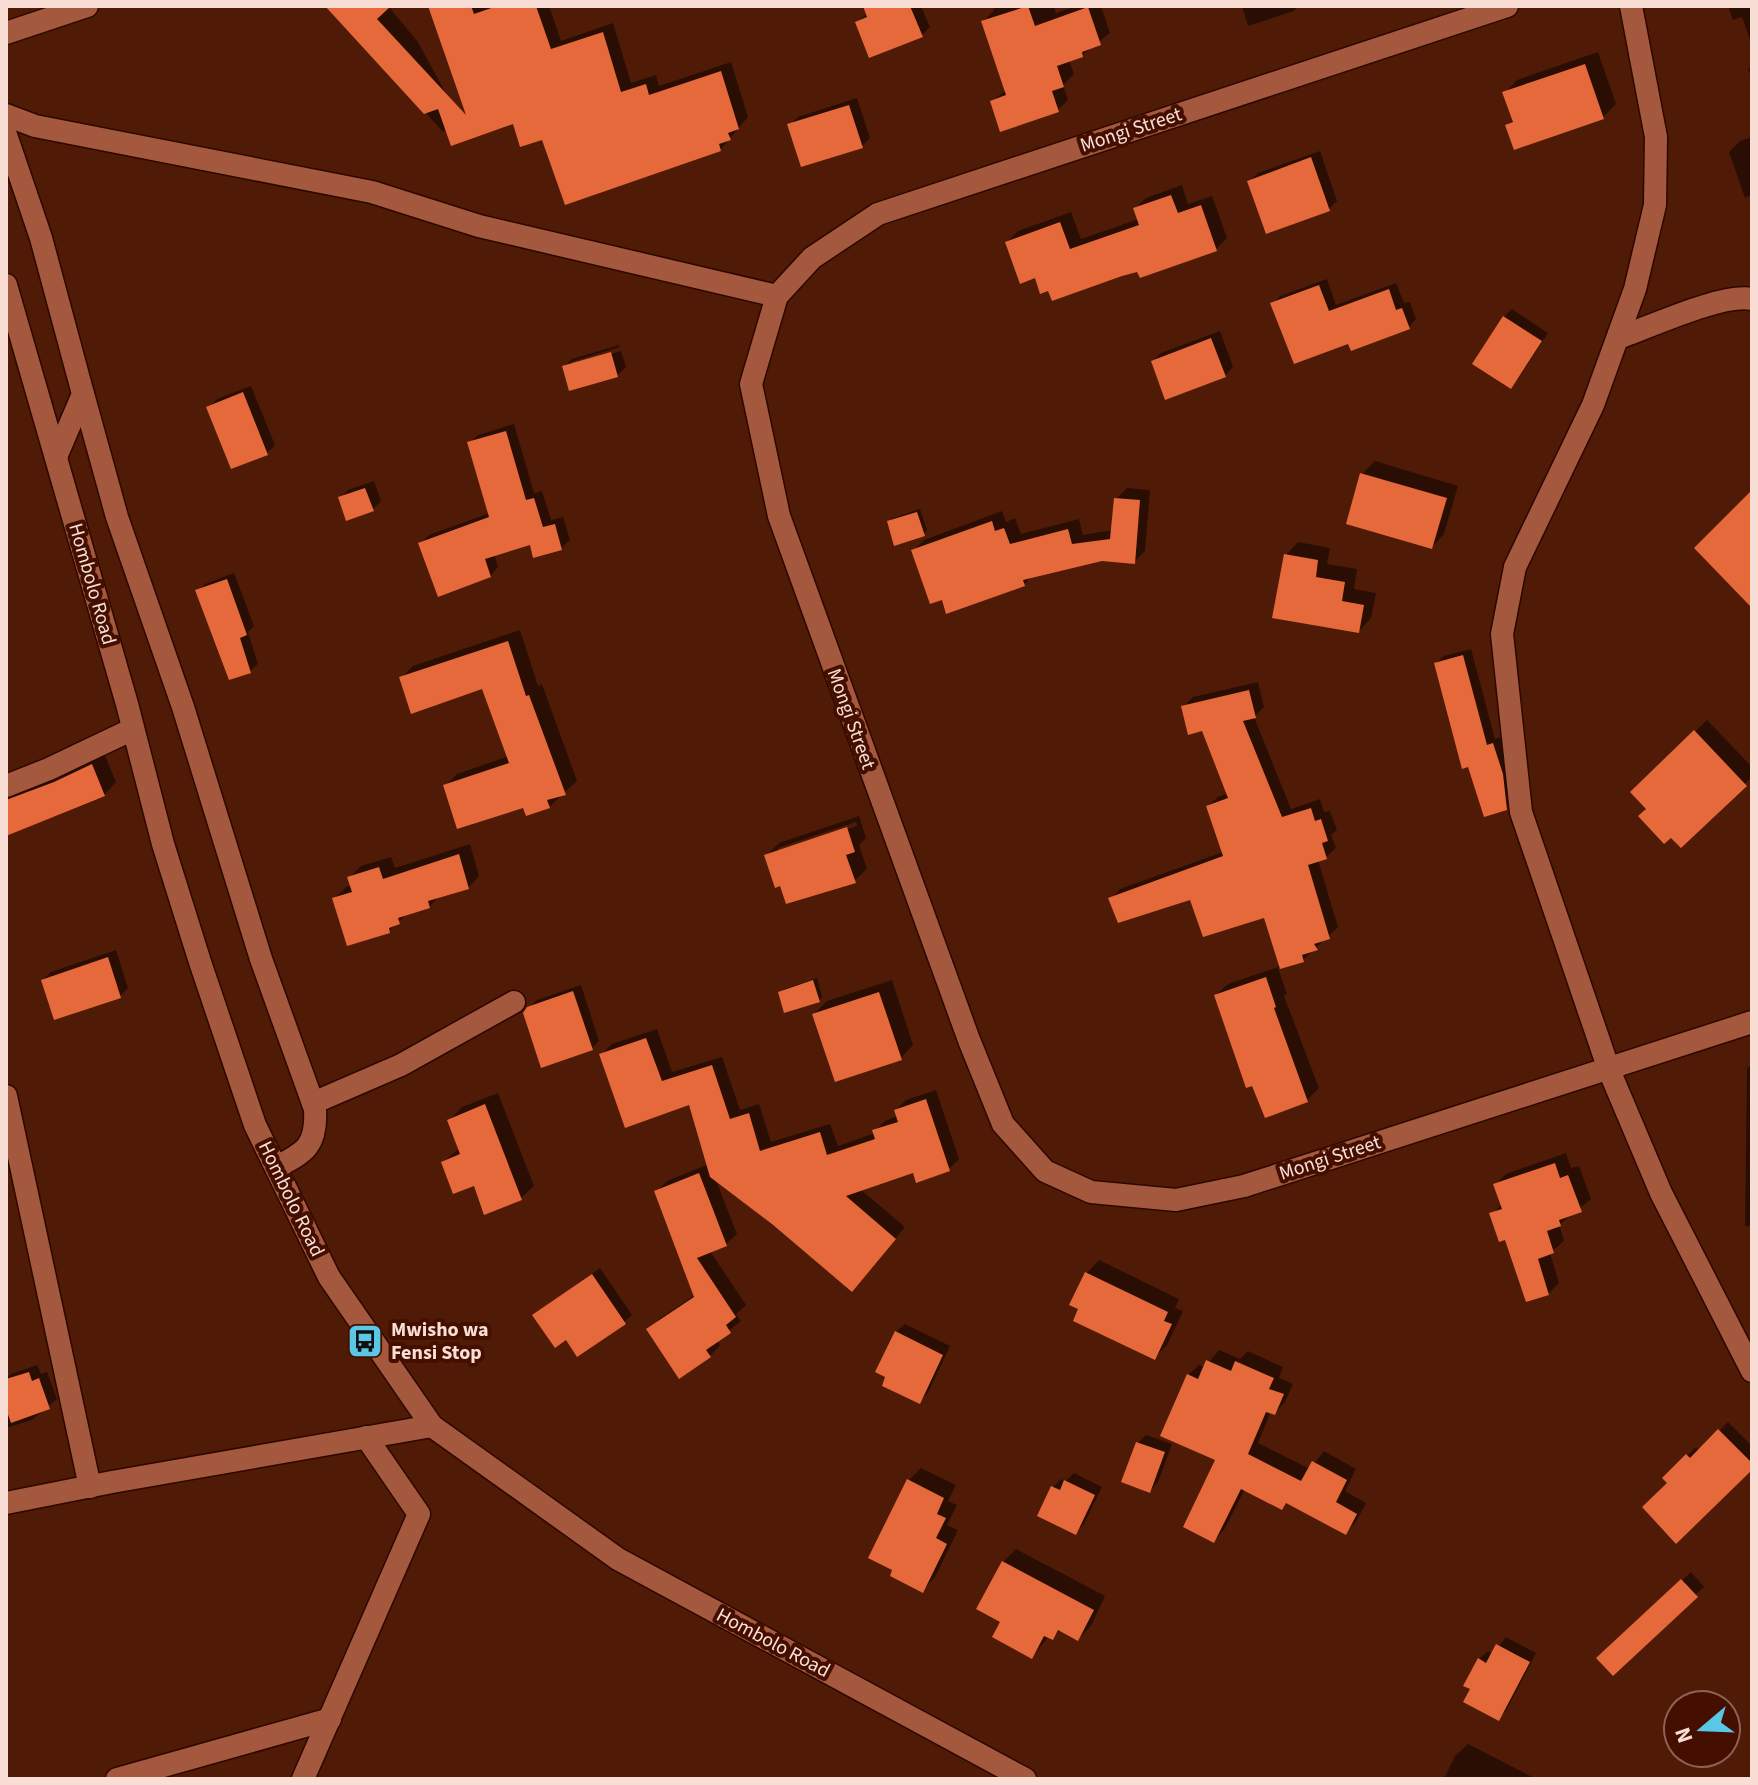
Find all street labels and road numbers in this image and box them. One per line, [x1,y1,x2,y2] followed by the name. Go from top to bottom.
[1077,100,1186,160] street label: Mongi Street
[61,520,123,648] street label: Hombolo Road
[820,665,882,774] street label: Mongi Street
[1276,1128,1385,1188] street label: Mongi Street
[251,1137,331,1261] street label: Hombolo Road
[711,1601,835,1685] street label: Hombolo Road

